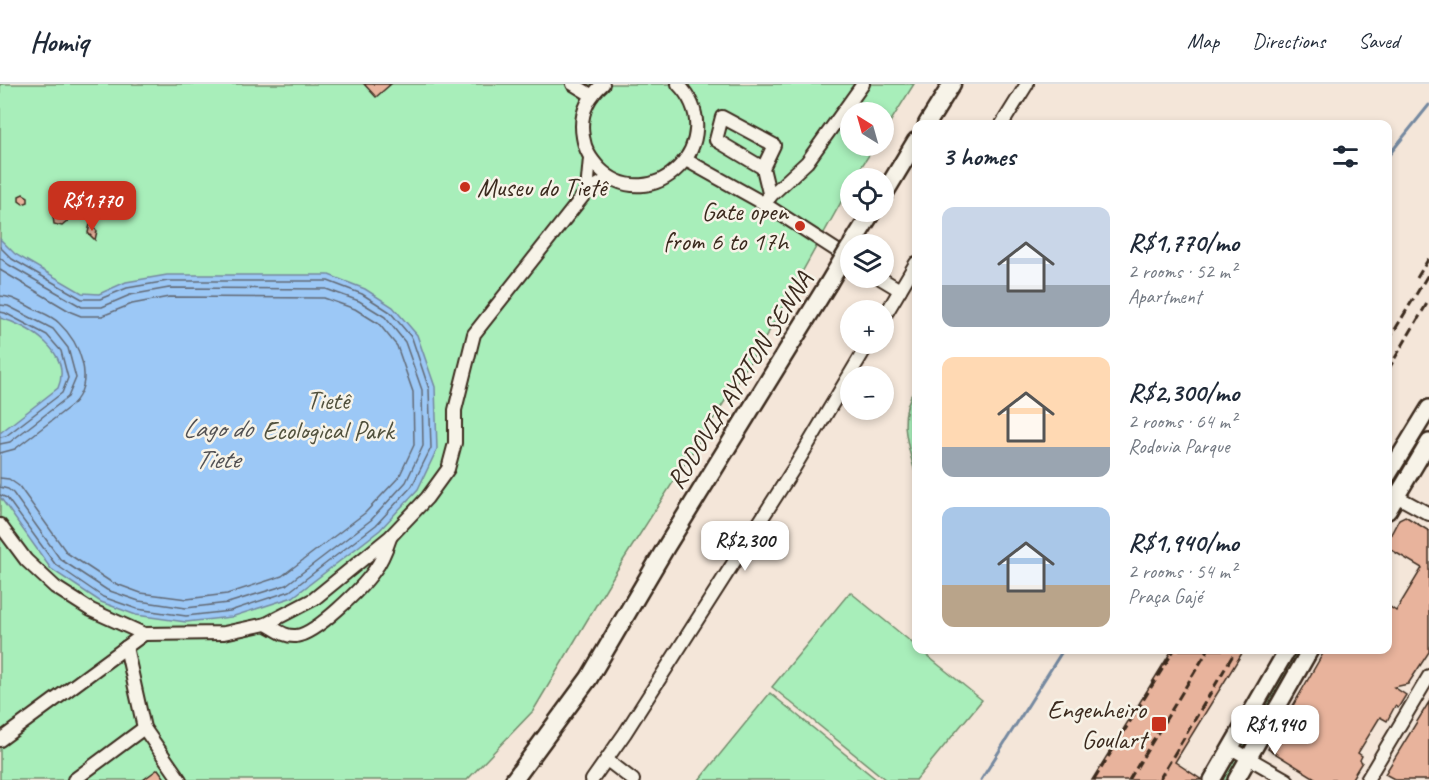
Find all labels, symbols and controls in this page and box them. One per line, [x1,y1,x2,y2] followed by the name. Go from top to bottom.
[30,24,88,59] text: Homiq
[1187,28,1219,54] text: Map
[1252,28,1325,54] text: Directions
[1358,28,1399,54] text: Saved
[840,102,894,156] north arrow
[840,102,894,420] map controls
[942,140,1015,173] text: 3 homes
[1329,140,1362,173] icon: filters
[840,168,894,222] button: locate
[477,171,610,204] place label: Museu do Tietê
[458,180,472,194] marker: Museu do Tietê
[37,181,147,232] pin: R$1,770
[62,188,122,213] text: R$1,770
[664,195,790,258] place label: Gate open from 6 to 17h
[793,219,807,233] marker: Gate open from 6 to 17h
[1128,226,1239,259] text: R$1,770/mo
[990,231,1062,303] icon: home
[840,234,894,288] button: layers
[1128,259,1236,284] text: 2 rooms · 52 m²
[659,265,820,495] street label: RODOVIA AYRTON SENNA
[1128,284,1201,309] text: Apartment
[840,300,894,354] button: +
[840,366,894,420] button: −
[1128,376,1239,409] text: R$2,300/mo
[990,381,1062,453] icon: home
[262,384,396,447] park label: Tietê Ecological Park
[1128,409,1236,434] text: 2 rooms · 64 m²
[182,411,255,476] water label: Lago do Tiete
[1128,434,1229,459] text: Rodovia Parque
[690,521,800,572] pin: R$2,300
[1128,526,1239,559] text: R$1,940/mo
[715,528,775,553] text: R$2,300
[990,531,1062,603] icon: home
[1128,559,1236,584] text: 2 rooms · 54 m²
[1128,584,1202,609] text: Praça Gajé
[1047,693,1149,756] place label: Engenheiro Goulart
[1220,705,1330,756] pin: R$1,940
[1245,712,1305,737] text: R$1,940
[1150,715,1168,733] marker: Engenheiro Goulart

